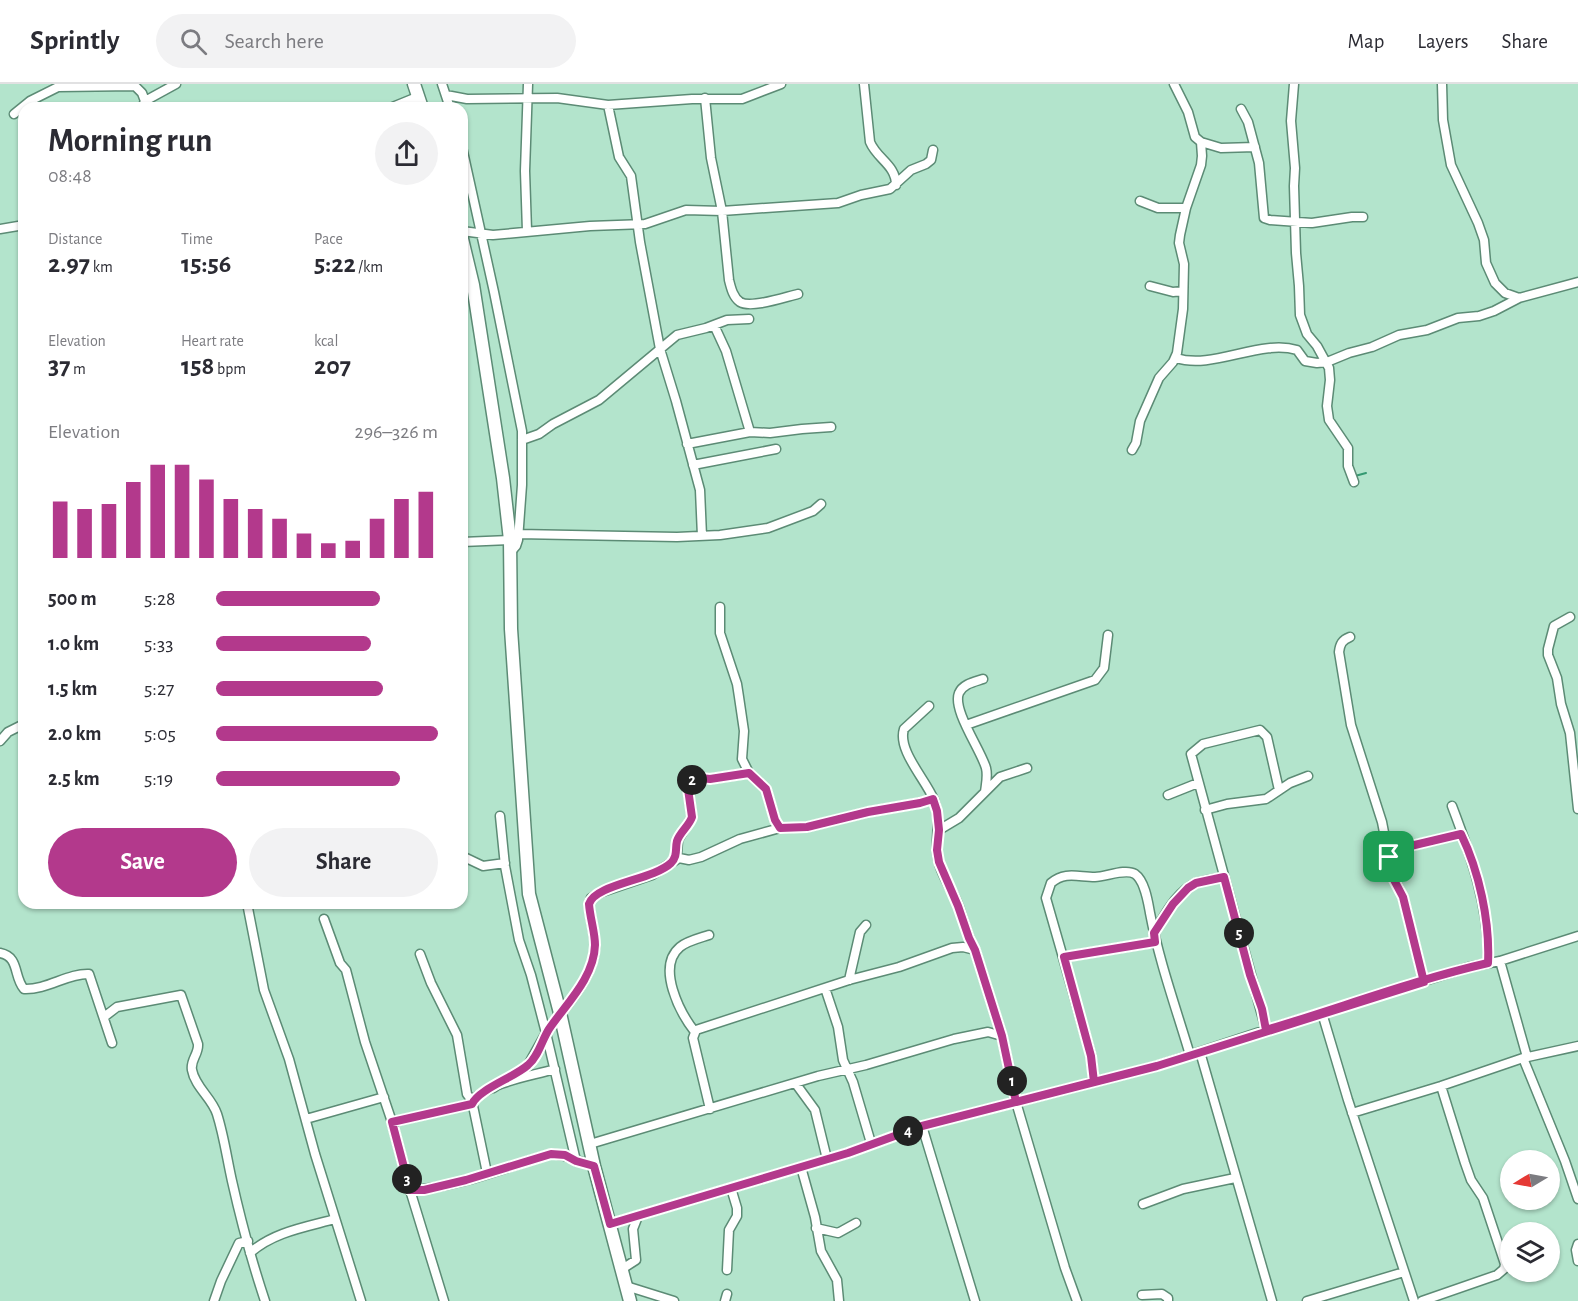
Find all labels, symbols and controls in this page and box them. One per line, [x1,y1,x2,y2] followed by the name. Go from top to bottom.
[156,14,576,68] search box
[177,25,210,58] icon: search
[30,27,120,55] text: Sprintly
[225,30,324,52] text: Search here
[1348,31,1384,52] text: Map
[1417,31,1468,52] text: Layers
[1501,31,1548,52] text: Share
[375,122,438,185] button: share
[48,125,212,158] text: Morning run
[48,166,92,186] text: 08:48
[48,231,102,247] text: Distance
[181,231,213,247] text: Time
[314,231,343,247] text: Pace
[48,251,90,277] text: 2.97
[181,251,231,277] text: 15:56
[314,251,356,277] text: 5:22
[90,259,113,275] text: km
[356,259,383,275] text: /km
[48,333,106,349] text: Elevation
[181,333,244,349] text: Heart rate
[314,333,338,349] text: kcal
[48,353,70,379] text: 37
[181,353,214,379] text: 158
[314,353,351,379] text: 207
[70,361,86,377] text: m
[214,361,246,377] text: bpm
[48,422,120,442] text: Elevation
[355,422,438,442] text: 296–326 m
[48,589,97,609] text: 500 m
[144,589,176,609] text: 5:28
[48,634,99,654] text: 1.0 km
[144,634,173,654] text: 5:33
[48,679,97,699] text: 1.5 km
[144,679,174,699] text: 5:27
[48,724,101,744] text: 2.0 km
[144,724,176,744] text: 5:05
[677,765,707,795] pin: 2
[48,769,100,789] text: 2.5 km
[144,769,173,789] text: 5:19
[688,772,696,788] text: 2
[48,828,237,897] button: Save
[249,828,438,897] button: Share
[1363,831,1414,882] pin
[1372,840,1405,873] icon: arrive
[1224,918,1254,948] pin: 5
[1236,925,1242,941] text: 5
[997,1066,1027,1096] pin: 1
[1009,1073,1015,1089] text: 1
[893,1116,923,1146] pin: 4
[904,1123,912,1139] text: 4
[1500,1150,1560,1210] north arrow
[1500,1150,1560,1282] map controls
[392,1164,422,1194] pin: 3
[404,1171,410,1187] text: 3
[1500,1222,1560,1282] button: layers

